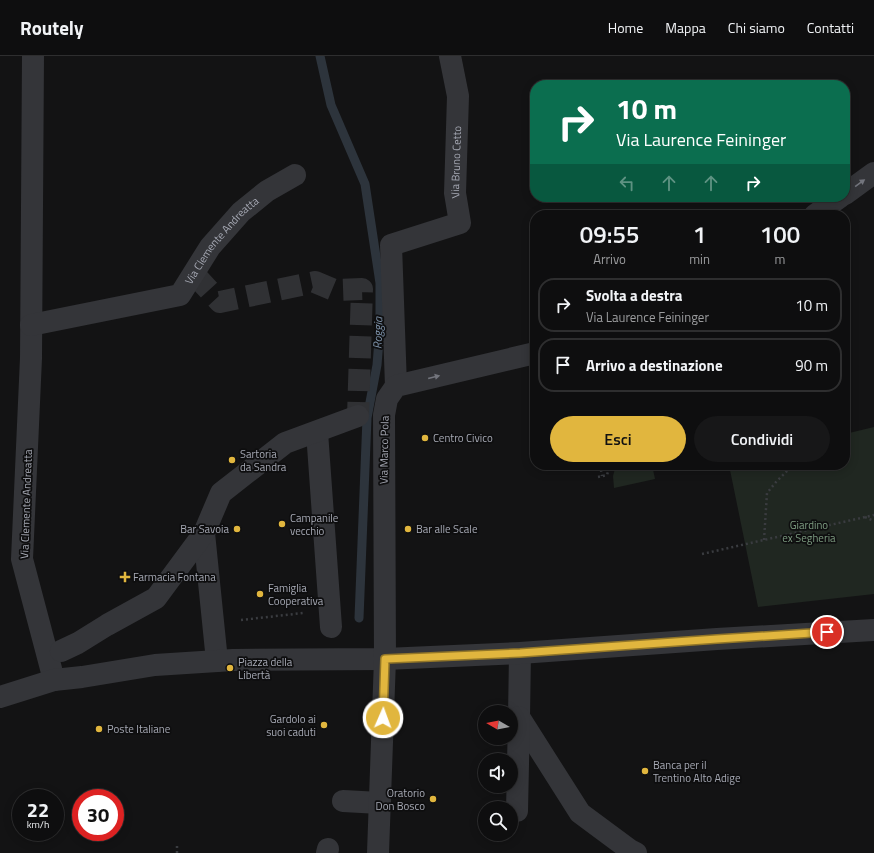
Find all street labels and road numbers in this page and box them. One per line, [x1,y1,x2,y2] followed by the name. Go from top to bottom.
[447,125,465,199] street label: Via Bruno Cetto
[181,193,262,287] street label: Via Clemente Andreatta
[375,415,393,484] street label: Via Marco Pola
[16,448,36,559] street label: Via Clemente Andreatta

